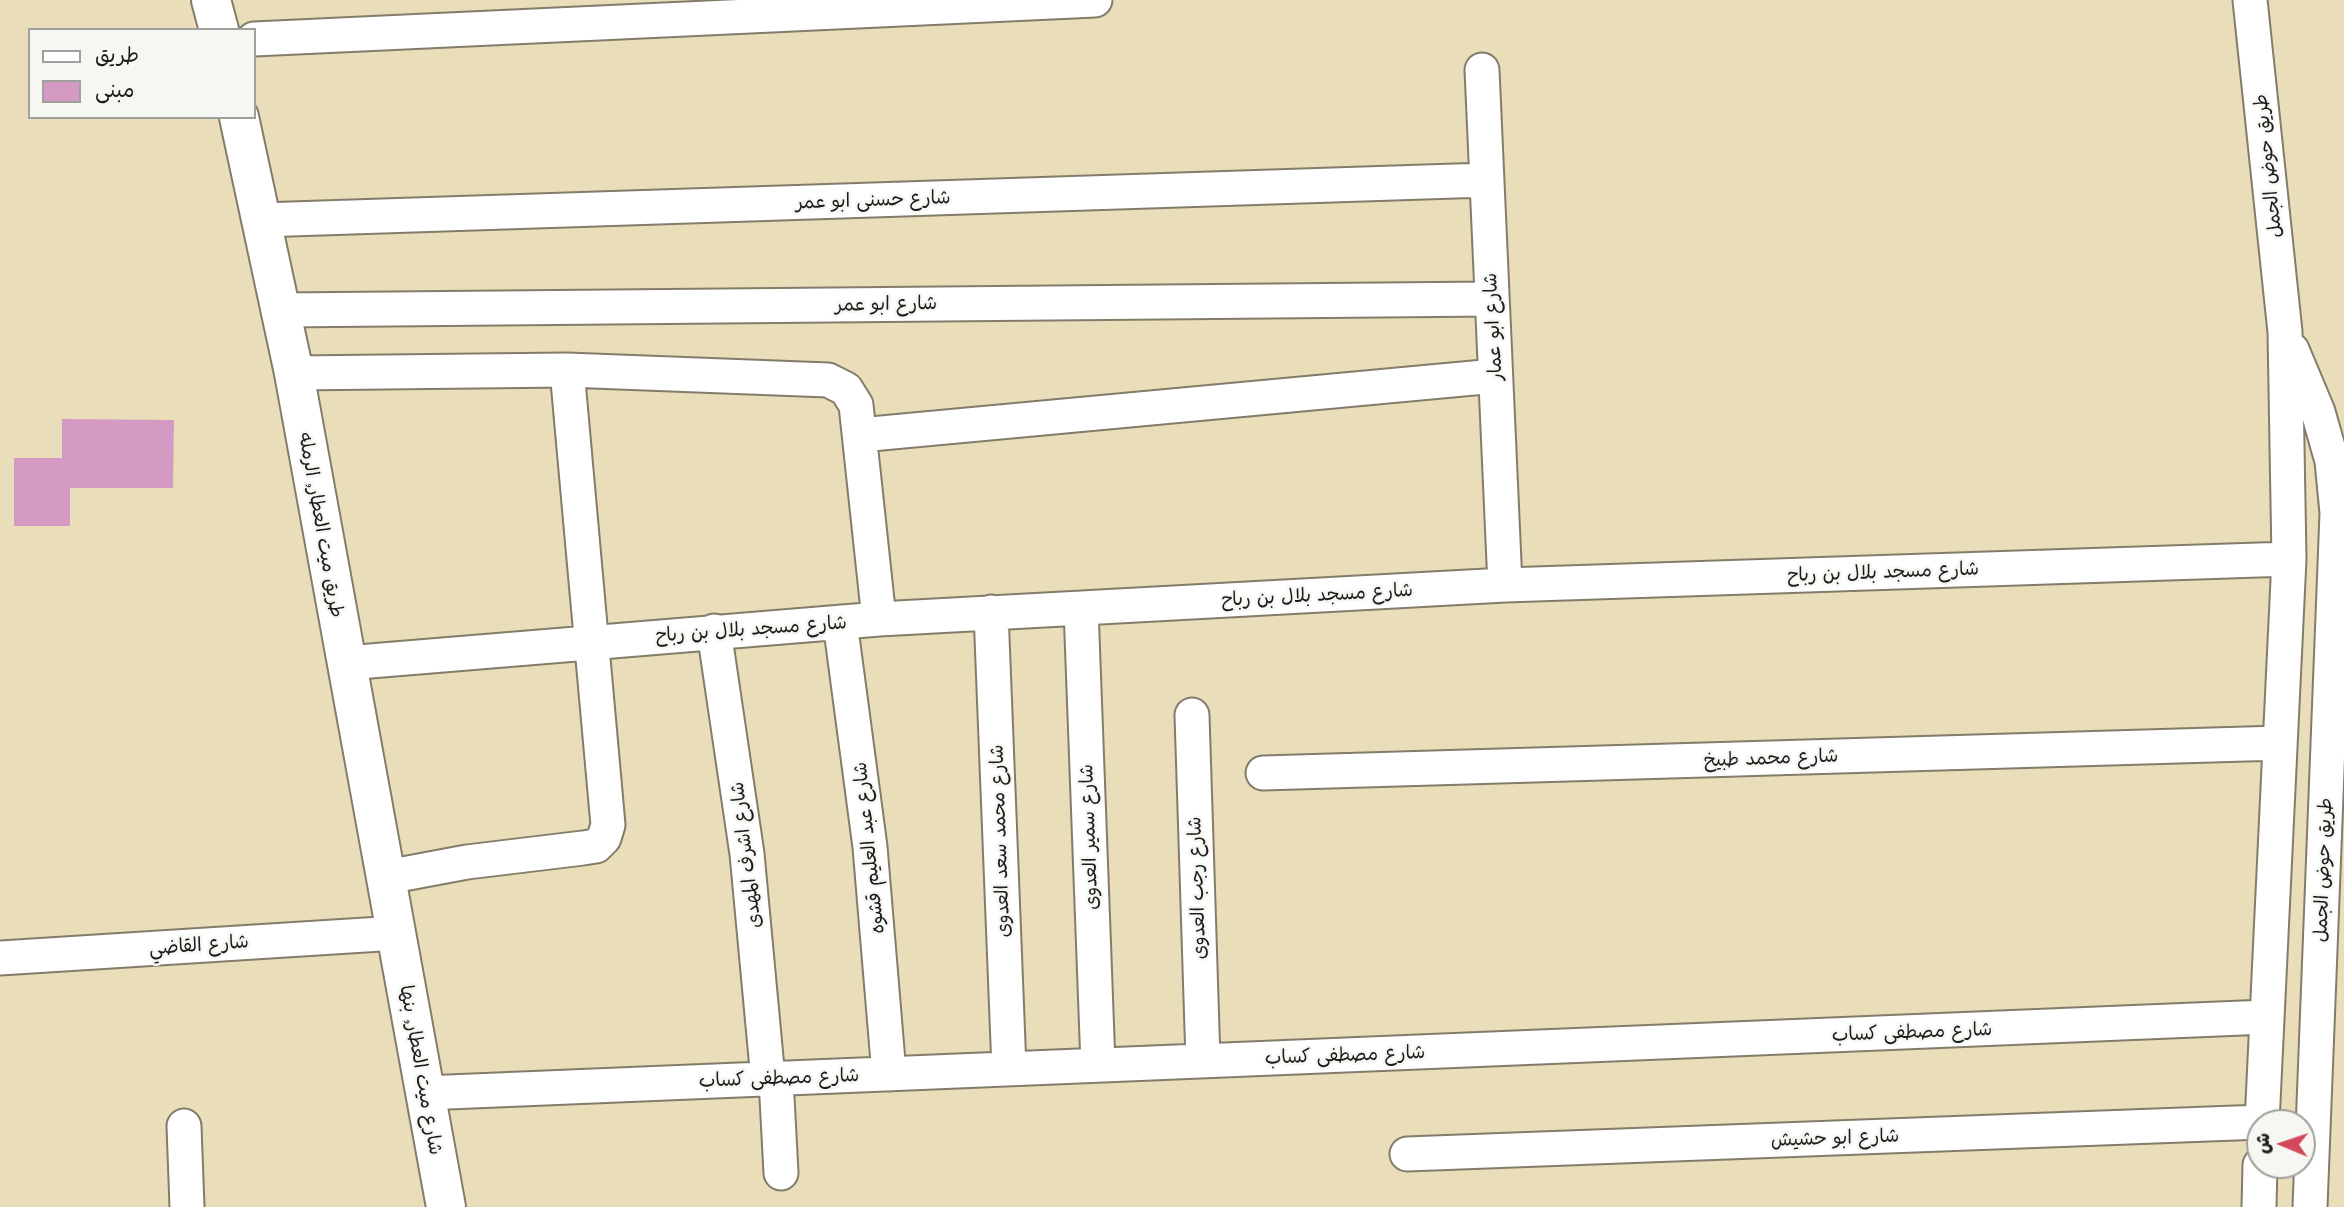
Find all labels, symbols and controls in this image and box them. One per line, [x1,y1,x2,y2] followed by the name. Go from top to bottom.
[28,28,256,119] legend
[95,40,139,67] text: طريق
[95,75,134,102] text: مبنى
[2249,93,2287,239] street label: طريق حوض الجمل
[795,186,951,214] street label: شارع حسنى ابو عمر
[1479,272,1507,382] street label: شارع ابو عمار
[835,292,937,316] street label: شارع ابو عمر
[293,431,349,619] street label: طريق ميت العطار, الرمله
[1787,557,1979,587] street label: شارع مسجد بلال بن رباح
[1221,579,1413,611] street label: شارع مسجد بلال بن رباح
[654,611,848,647] street label: شارع مسجد بلال بن رباح
[985,744,1015,938] street label: شارع محمد سعد العدوى
[1703,744,1839,772] street label: شارع محمد طبيخ
[849,761,889,935] street label: شارع عبد العليم قشوه
[1075,764,1103,910] street label: شارع سمير العدوى
[726,780,766,930] street label: شارع اشرف المهدى
[2309,797,2337,943] street label: طريق حوض الجمل
[1183,816,1211,960] street label: شارع رجب العدوى
[148,930,250,960] street label: شارع القاضي
[395,983,447,1157] street label: شارع ميت العطار, بنها
[1831,1018,1993,1046] street label: شارع مصطفى كساب
[1264,1041,1426,1069] street label: شارع مصطفى كساب
[698,1064,860,1092] street label: شارع مصطفى كساب
[2246,1109,2316,1179] north arrow
[1770,1124,1900,1152] street label: شارع ابو حشيش
[2249,1132,2274,1154] text: ش

